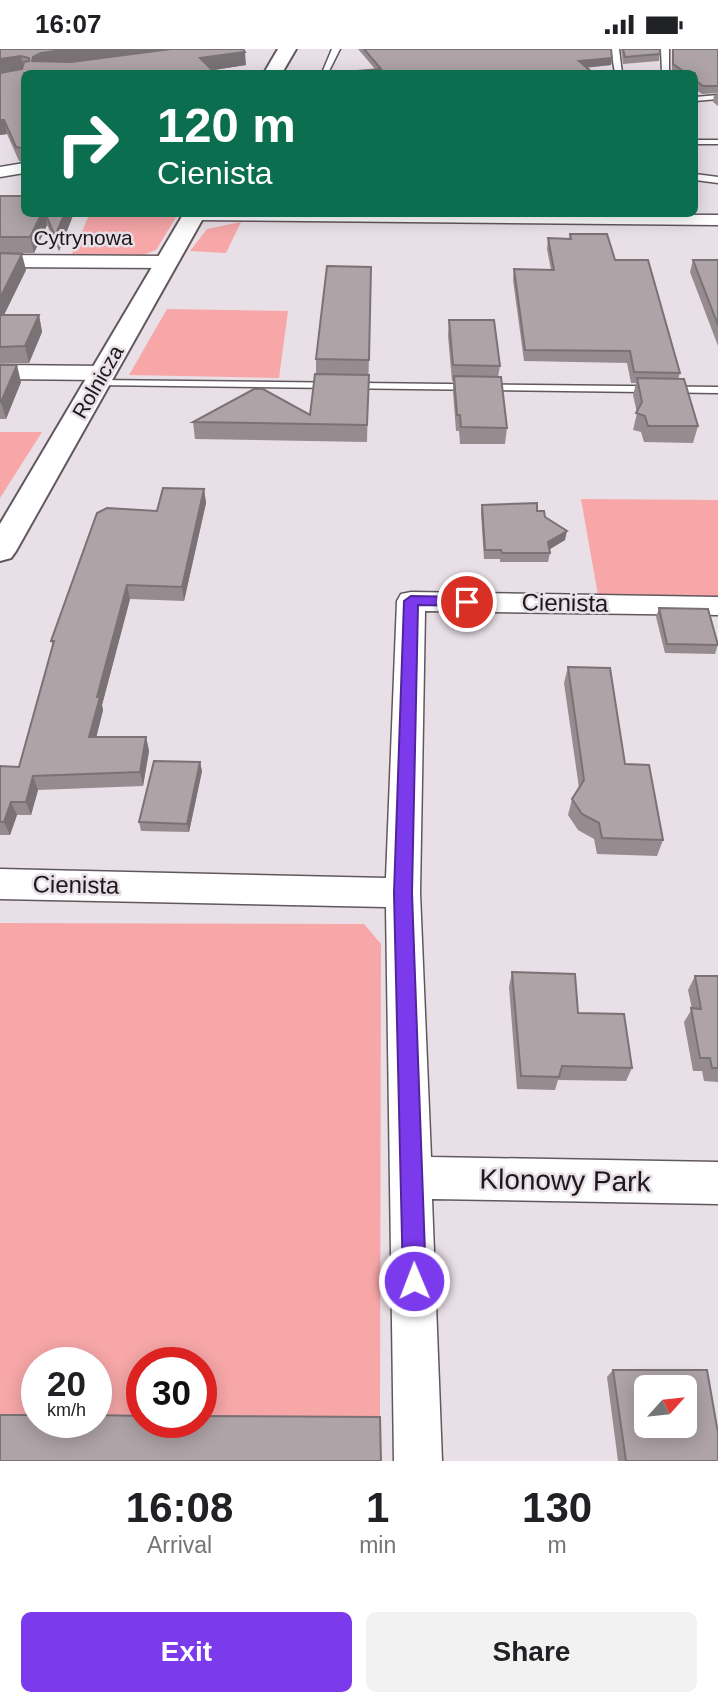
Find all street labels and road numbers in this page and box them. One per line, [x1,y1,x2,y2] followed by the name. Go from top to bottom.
[33,226,133,249] street label: Cytrynowa
[67,341,128,422] street label: Rolnicza
[521,588,609,617] street label: Cienista
[32,870,120,899] street label: Cienista
[479,1164,652,1198] street label: Klonowy Park

